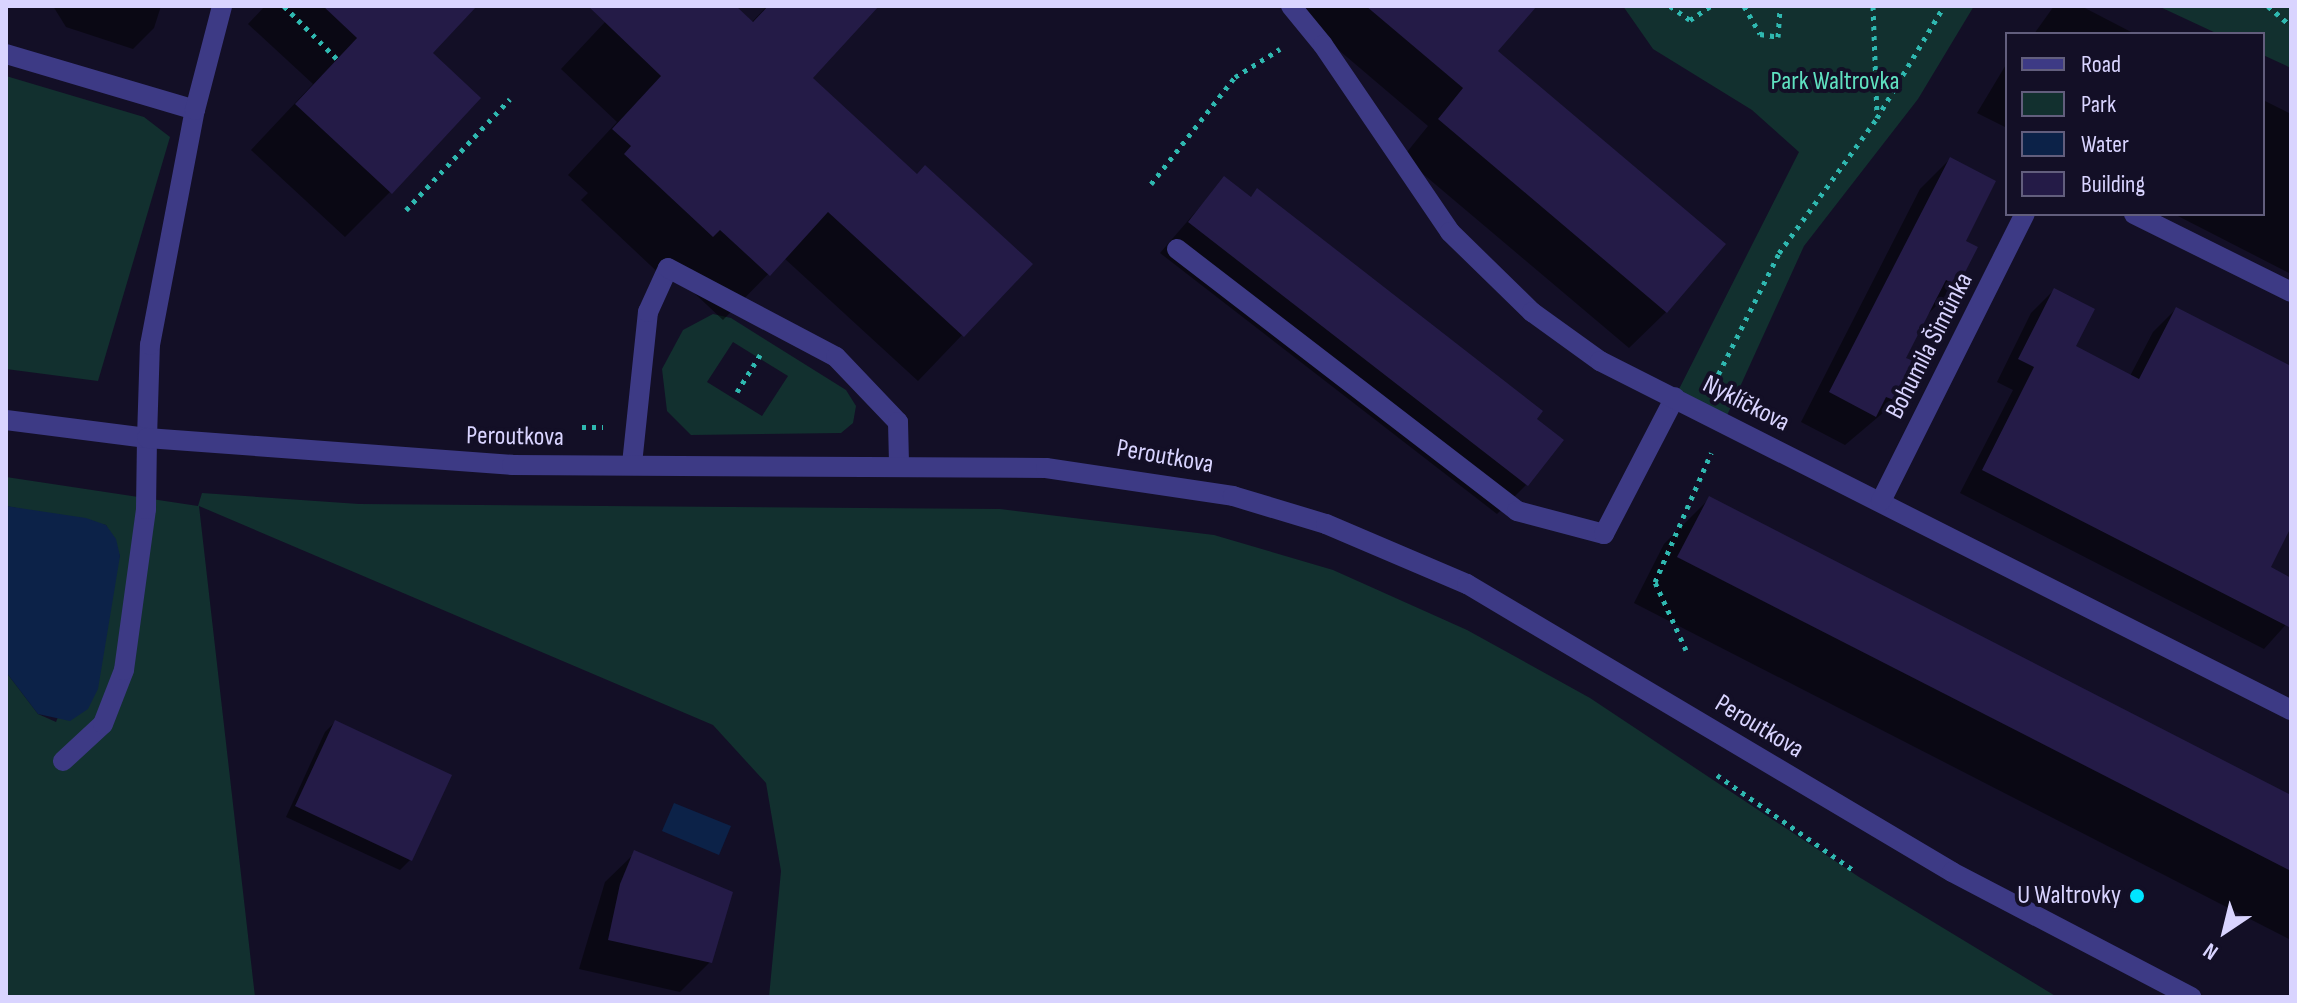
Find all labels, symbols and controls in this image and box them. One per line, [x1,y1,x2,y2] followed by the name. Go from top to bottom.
[2005,32,2265,216] legend
[2081,50,2121,79] text: Road
[1771,66,1899,98] park label: Park Waltrovka
[2081,90,2116,119] text: Park
[2081,130,2129,159] text: Water
[2081,170,2145,199] text: Building
[1880,268,1980,424] street label: Bohumila Šimůnka
[1697,369,1795,439] street label: Nyklíčkova
[466,421,564,453] street label: Peroutkova
[1114,433,1216,481] street label: Peroutkova
[1709,688,1809,766] street label: Peroutkova
[2017,880,2121,912] place label: U Waltrovky
[2128,887,2146,905] marker: U Waltrovky
[2185,891,2265,971] north arrow
[2198,937,2224,965] text: N

